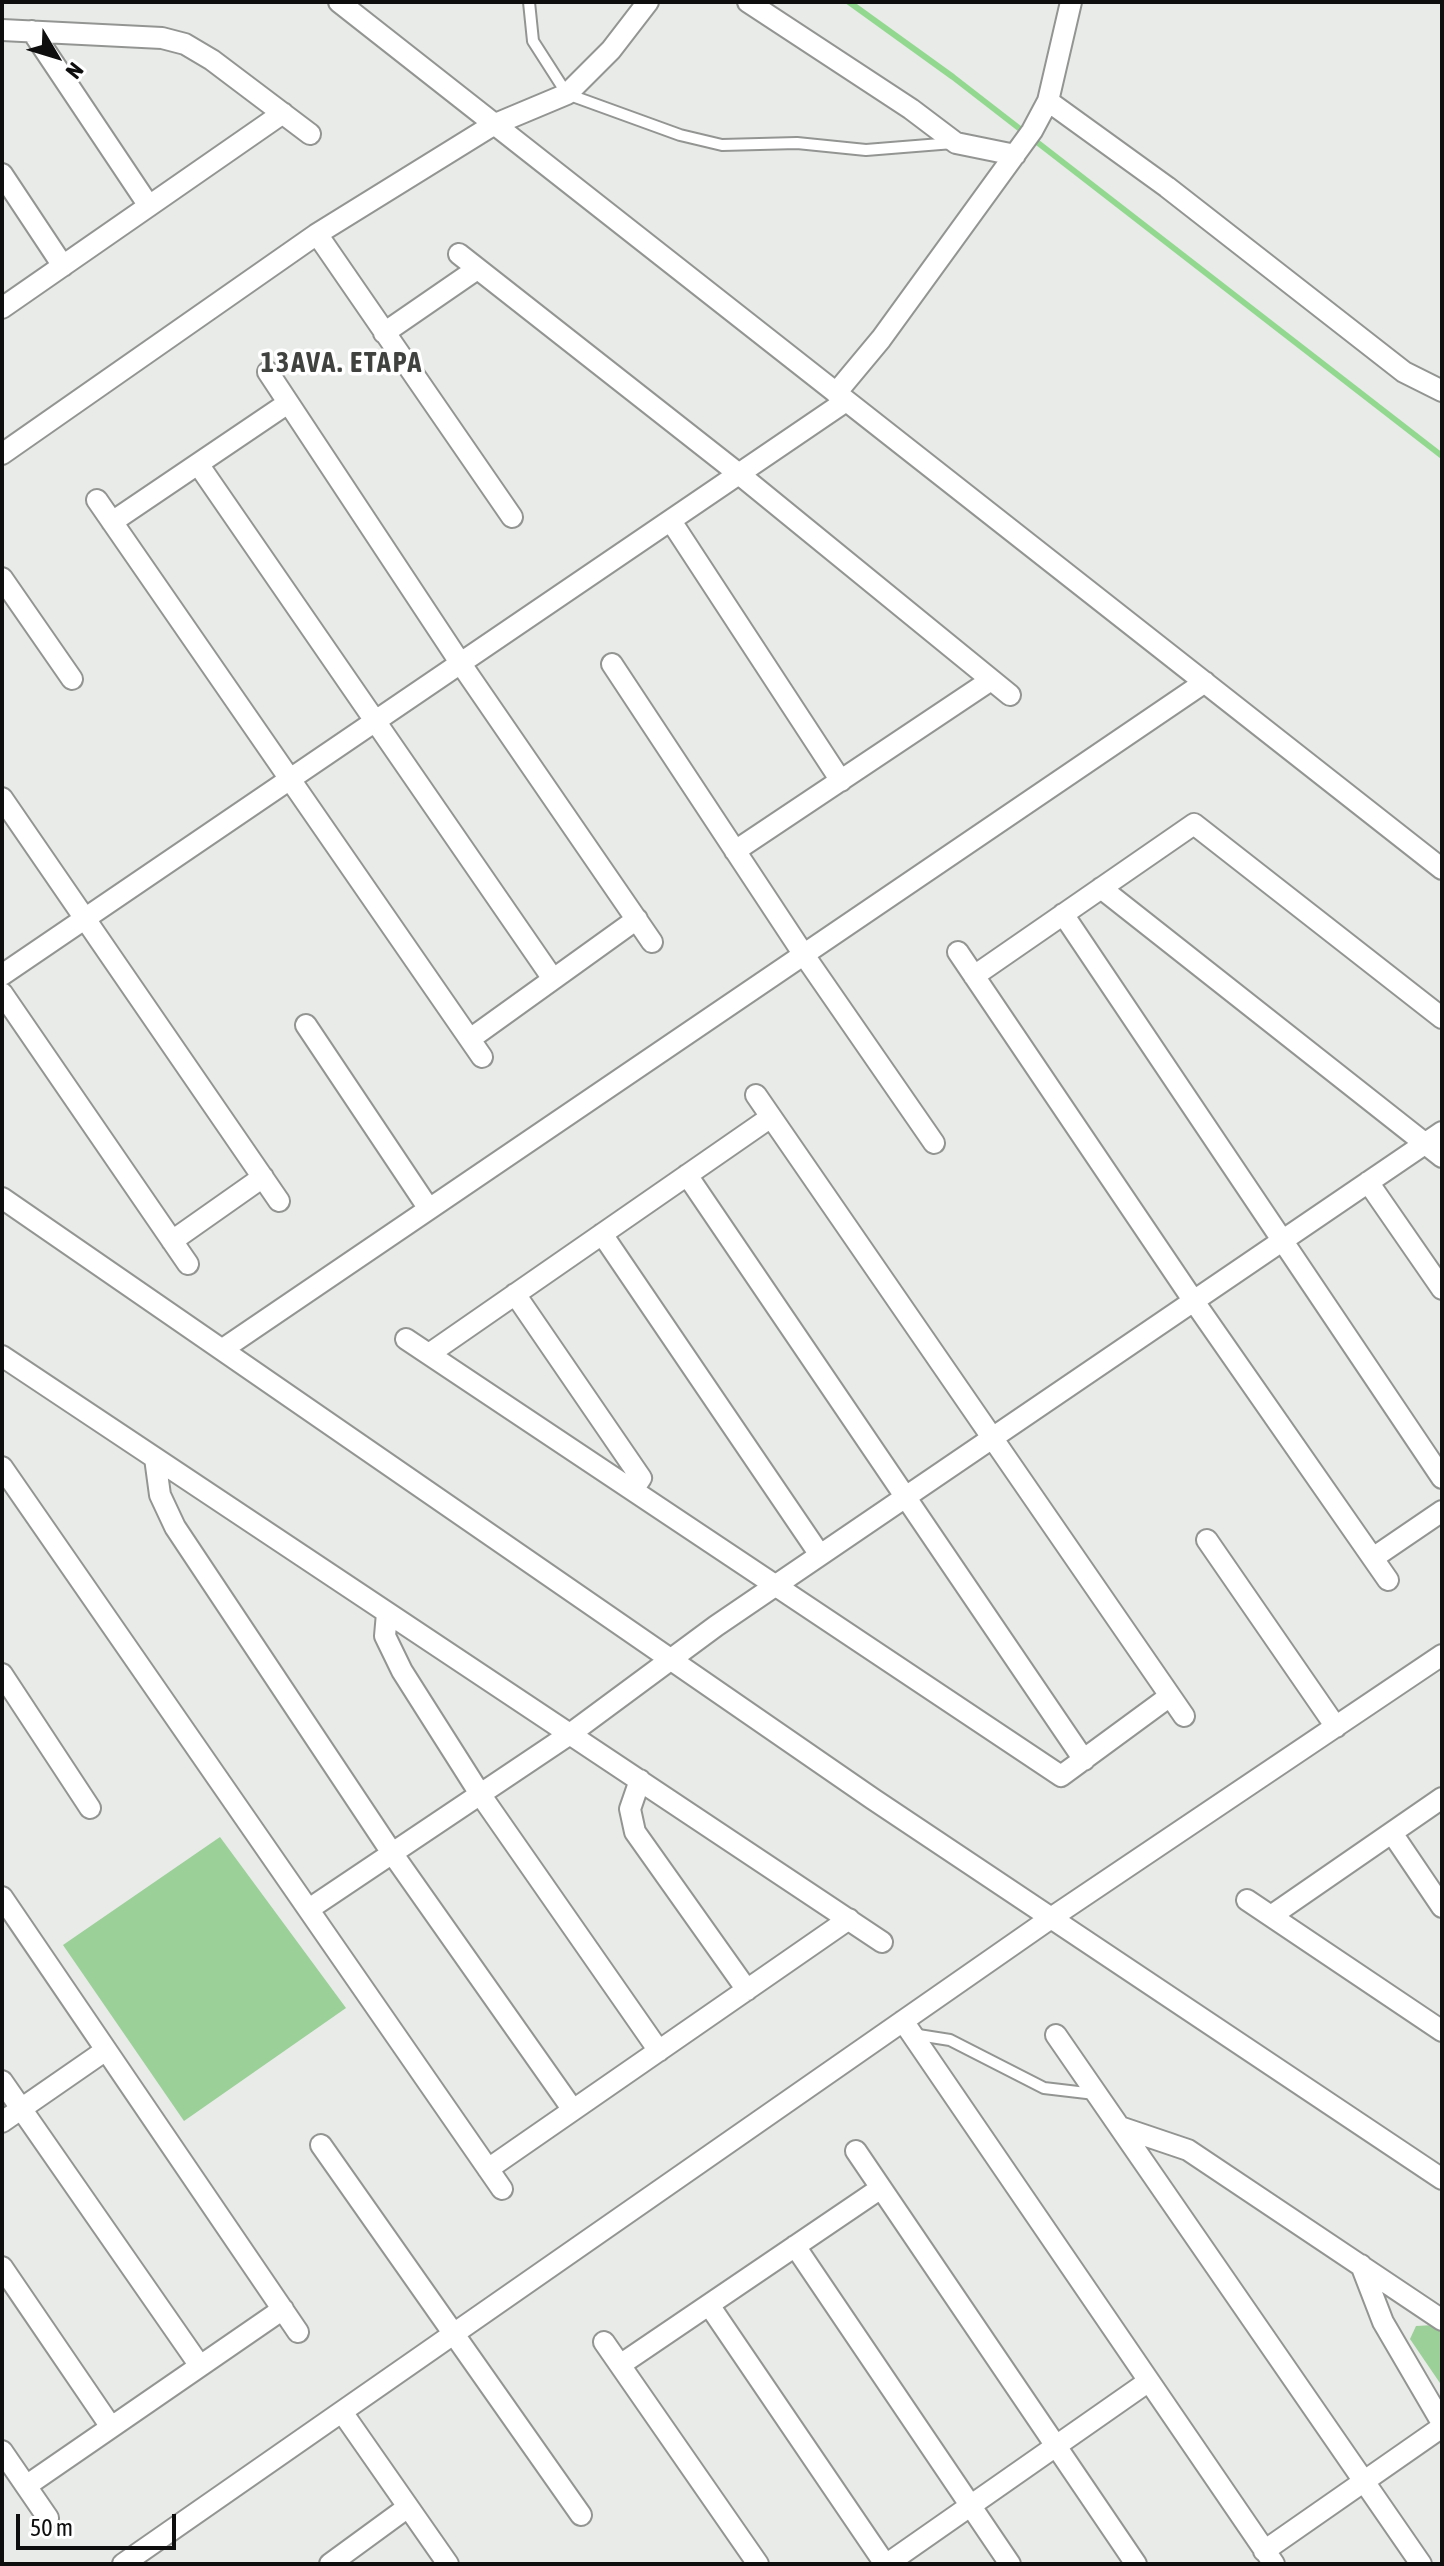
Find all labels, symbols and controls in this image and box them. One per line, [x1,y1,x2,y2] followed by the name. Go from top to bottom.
[16,16,96,96] north arrow
[61,58,89,84] text: N
[261,346,423,380] district label: 13AVA. ETAPA
[20,2498,180,2548] scale bar
[30,2514,73,2541] text: 50 m

